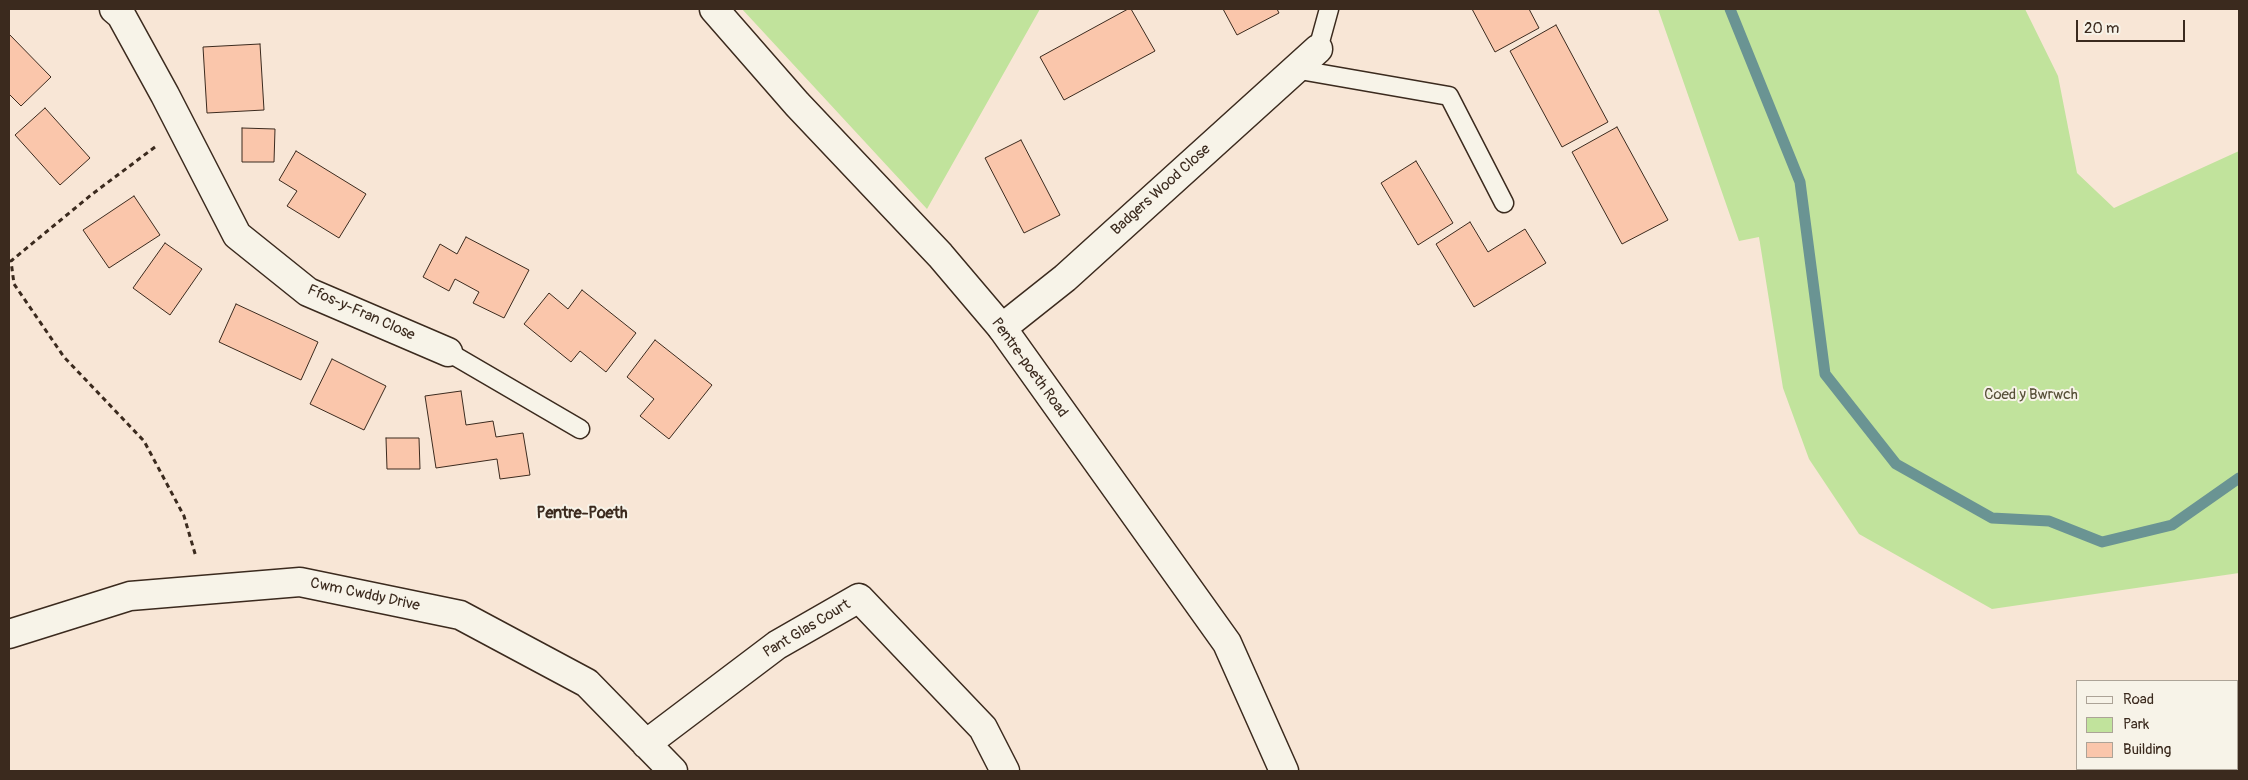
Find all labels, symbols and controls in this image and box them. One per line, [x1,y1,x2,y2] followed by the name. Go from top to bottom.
[2078,10,2187,42] scale bar
[2084,19,2119,38] text: 20 m
[1108,141,1214,239] street label: Badgers Wood Close
[304,281,418,345] street label: Ffos-y-Fran Close
[987,315,1071,421] street label: Pentre-poeth Road
[1984,386,2078,404] park label: Coed y Bwrwch
[537,504,627,524] district label: Pentre-Poeth
[309,575,421,615] street label: Cwm Cwddy Drive
[760,596,854,662] street label: Pant Glas Court
[2076,680,2238,770] legend
[2123,690,2154,709] text: Road
[2123,715,2149,734] text: Park
[2123,740,2171,759] text: Building

